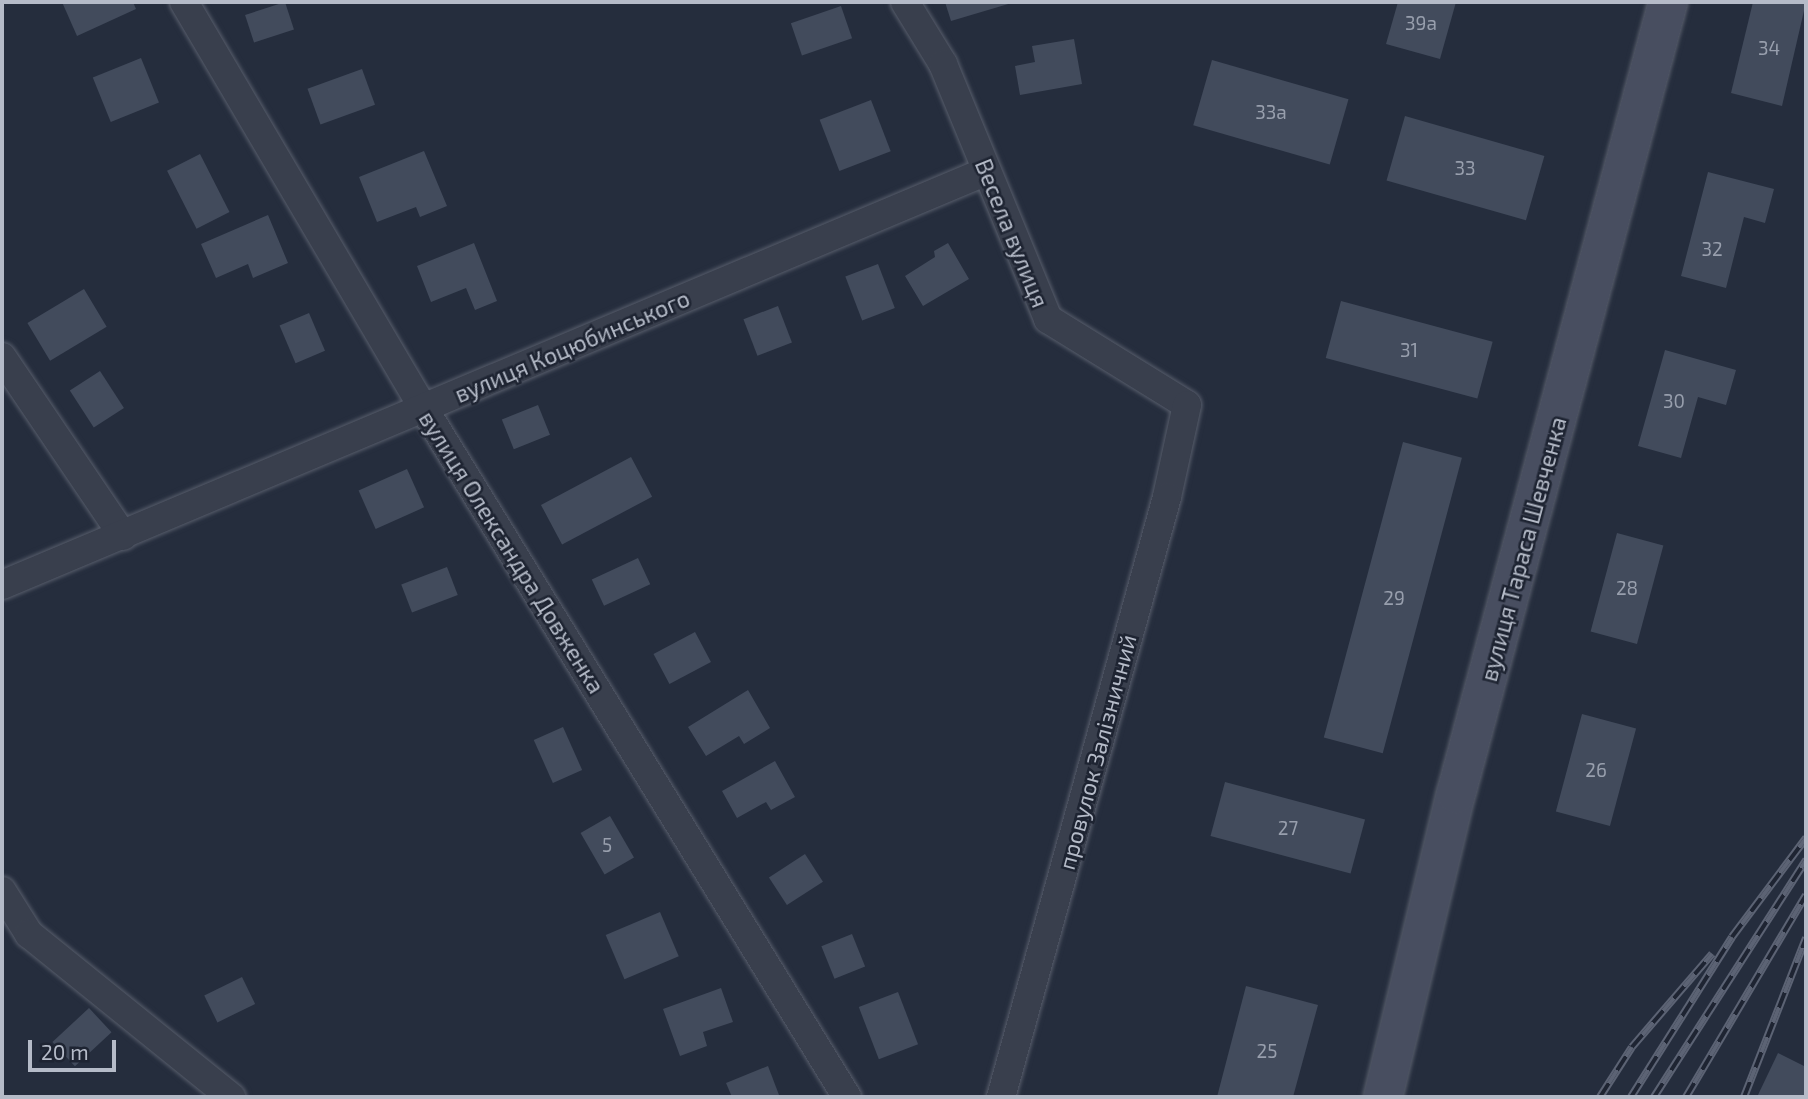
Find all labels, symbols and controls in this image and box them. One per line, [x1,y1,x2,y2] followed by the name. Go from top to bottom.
[1405,12,1437,34] house number: 39а
[1758,37,1780,59] house number: 34
[1255,101,1287,123] house number: 33а
[970,155,1054,311] street label: Весела вулиця
[1454,157,1476,179] house number: 33
[1701,238,1723,260] house number: 32
[450,284,694,408] street label: вулиця Коцюбинського
[1400,339,1418,361] house number: 31
[1663,390,1685,412] house number: 30
[414,406,610,698] street label: вулиця Олександра Довженка
[1474,414,1572,684] street label: вулиця Тараса Шевченка
[1616,577,1638,599] house number: 28
[1383,587,1405,609] house number: 29
[1052,631,1142,873] street label: провулок Залізничний
[1585,759,1607,781] house number: 26
[1278,817,1298,839] house number: 27
[602,834,612,856] house number: 5
[32,1026,119,1070] scale bar
[41,1039,89,1064] text: 20 m
[1257,1040,1277,1062] house number: 25

